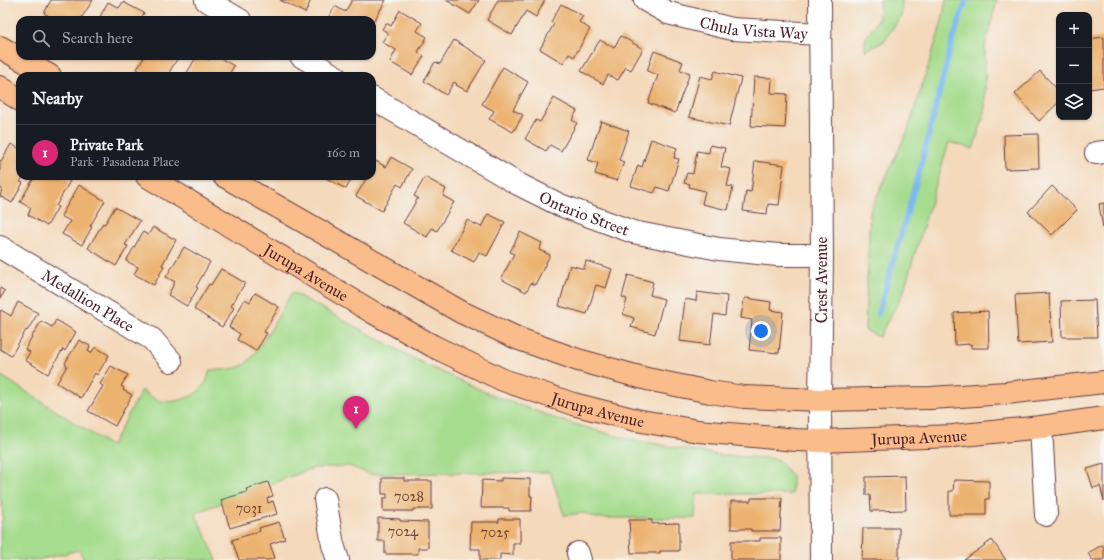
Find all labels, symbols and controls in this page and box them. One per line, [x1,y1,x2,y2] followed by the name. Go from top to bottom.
[698,12,809,43] street label: Chula Vista Way
[1056,12,1092,120] map controls
[1056,12,1092,48] button: +
[16,16,376,60] search box
[30,27,52,49] icon: search
[62,29,133,47] text: Search here
[1056,48,1092,84] button: −
[1056,84,1092,120] button: layers
[32,88,83,109] text: Nearby
[70,136,144,154] text: Private Park
[42,145,48,161] text: 1
[327,145,360,161] text: 160 m
[70,154,179,170] text: Park · Pasadena Place
[536,187,632,239] street label: Ontario Street
[812,236,831,323] street label: Crest Avenue
[258,238,352,305] street label: Jurupa Avenue
[38,265,138,336] street label: Medallion Place
[751,321,771,341] your location
[547,387,646,431] street label: Jurupa Avenue
[343,396,369,429] pin: 1
[869,425,968,450] street label: Jurupa Avenue
[394,488,424,505] house number: 7028
[236,500,263,517] house number: 7031
[388,523,419,540] house number: 7024
[481,524,510,541] house number: 7025

